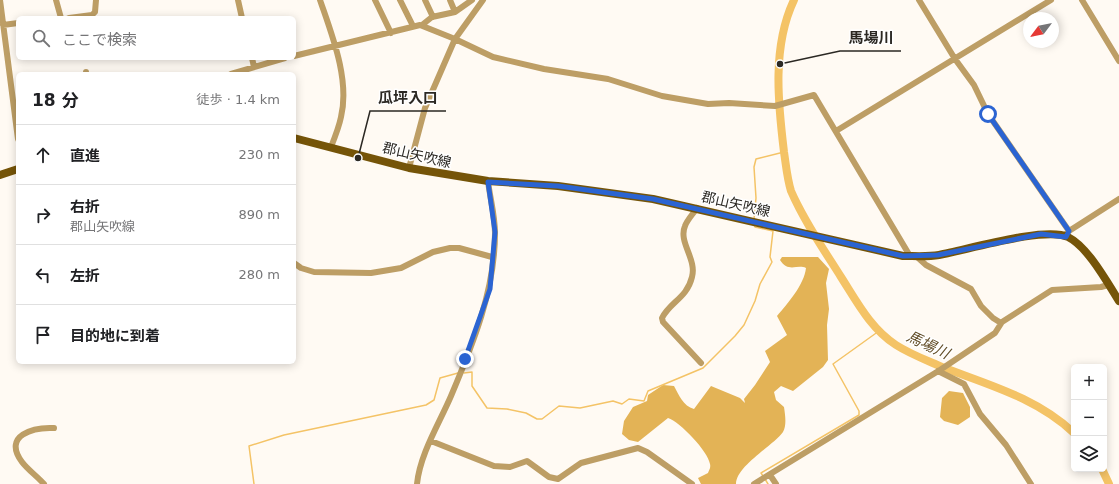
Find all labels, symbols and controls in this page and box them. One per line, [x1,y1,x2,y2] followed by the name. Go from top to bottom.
[1023,12,1059,48] north arrow
[16,16,296,60] search box
[840,24,901,51] callout: 馬場川
[30,27,52,49] icon: search
[848,29,894,47] text: 馬場川
[62,31,137,49] text: ここで検索
[370,84,446,111] callout: 瓜坪入口
[378,89,438,107] text: 瓜坪入口
[32,90,79,110] text: 18 分
[197,92,280,107] text: 徒歩 · 1.4 km
[979,105,997,123] route start
[381,139,453,171] street label: 郡山矢吹線
[32,144,54,166] icon: ahead
[70,147,100,165] text: 直進
[238,147,280,162] text: 230 m
[700,188,772,220] street label: 郡山矢吹線
[70,198,100,216] text: 右折
[32,204,54,226] icon: right
[238,207,280,222] text: 890 m
[70,219,135,234] text: 郡山矢吹線
[32,264,54,286] icon: left
[70,267,100,285] text: 左折
[238,267,280,282] text: 280 m
[32,324,54,346] icon: arrive
[70,327,160,345] text: 目的地に到着
[904,327,954,364] water label: 馬場川
[456,350,474,368] route end
[1071,364,1107,472] map controls
[1071,364,1107,400] button: +
[1071,400,1107,436] button: −
[1071,436,1107,472] button: layers

